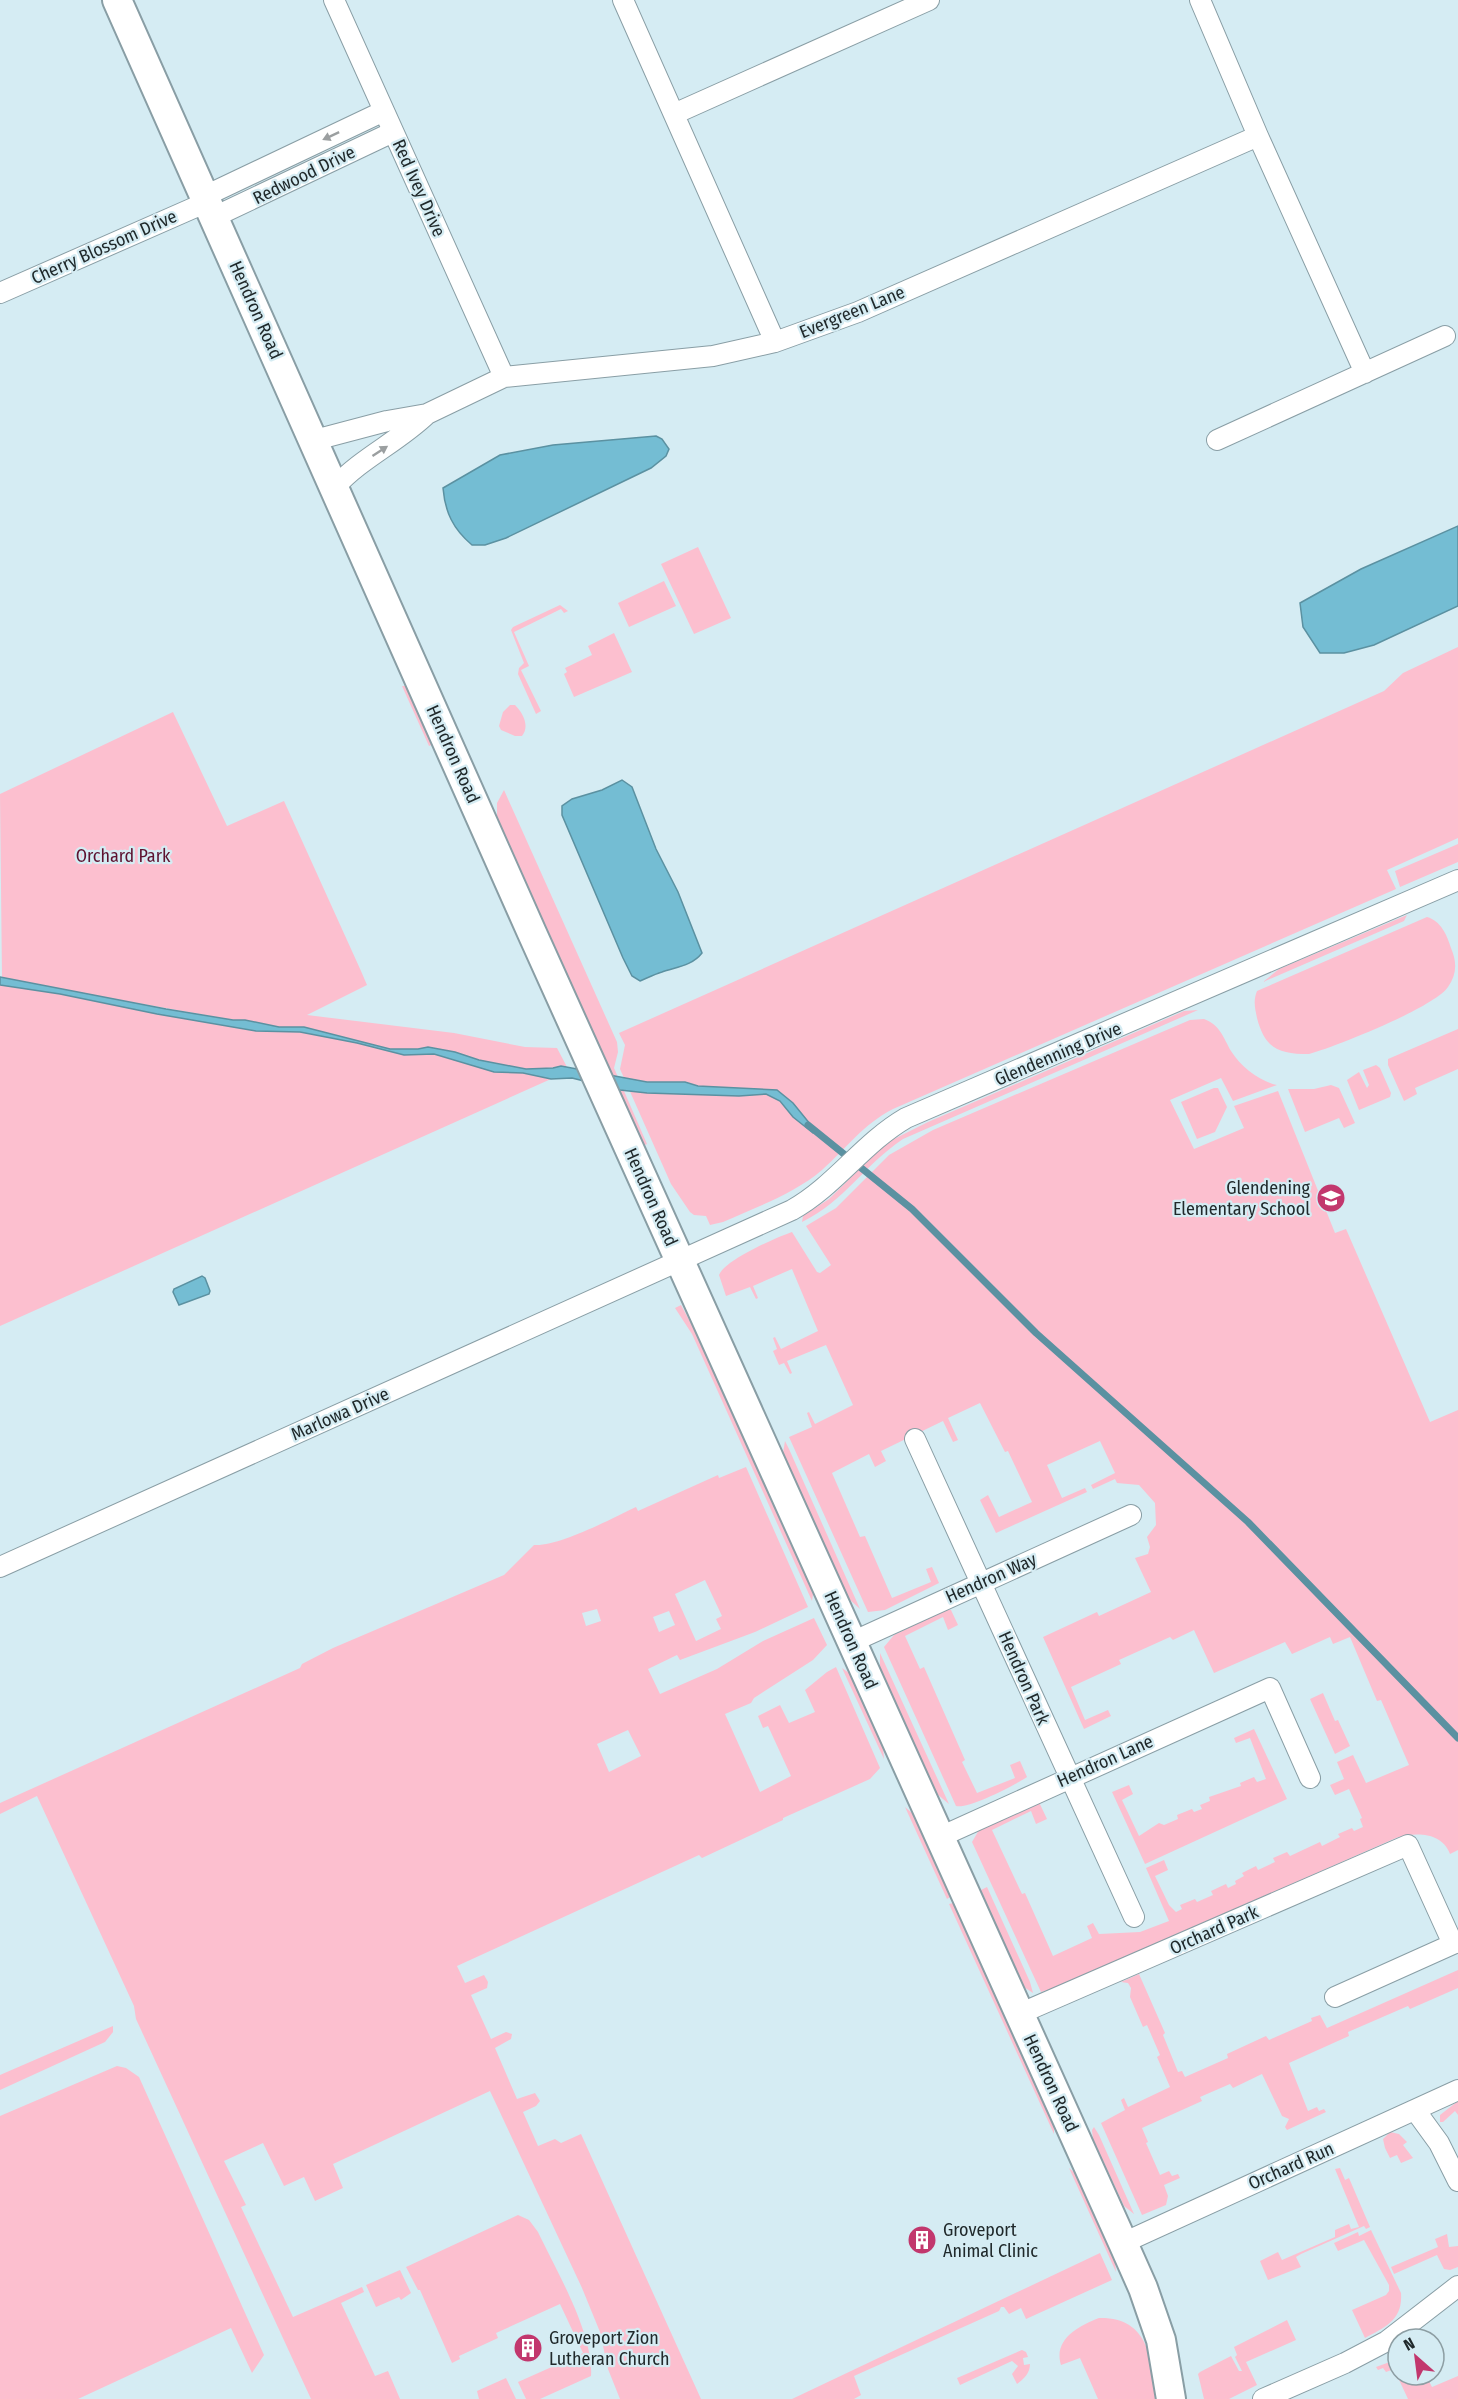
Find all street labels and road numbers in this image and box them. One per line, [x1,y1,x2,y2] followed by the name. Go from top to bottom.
[388,136,450,240] street label: Red Ivey Drive
[249,141,359,209] street label: Redwood Drive
[28,205,180,289] street label: Cherry Blossom Drive
[225,257,287,363] street label: Hendron Road
[796,281,908,343] street label: Evergreen Lane
[422,701,484,807] street label: Hendron Road
[991,1017,1125,1091] street label: Glendenning Drive
[620,1144,682,1250] street label: Hendron Road
[288,1383,392,1445] street label: Marlowa Drive
[942,1548,1040,1608] street label: Hendron Way
[820,1587,882,1693] street label: Hendron Road
[994,1628,1055,1729] street label: Hendron Park
[1053,1730,1157,1792] street label: Hendron Lane
[1166,1900,1262,1959] street label: Orchard Park
[1019,2031,1083,2135] street label: Hendron Road
[1245,2137,1337,2195] street label: Orchard Run

